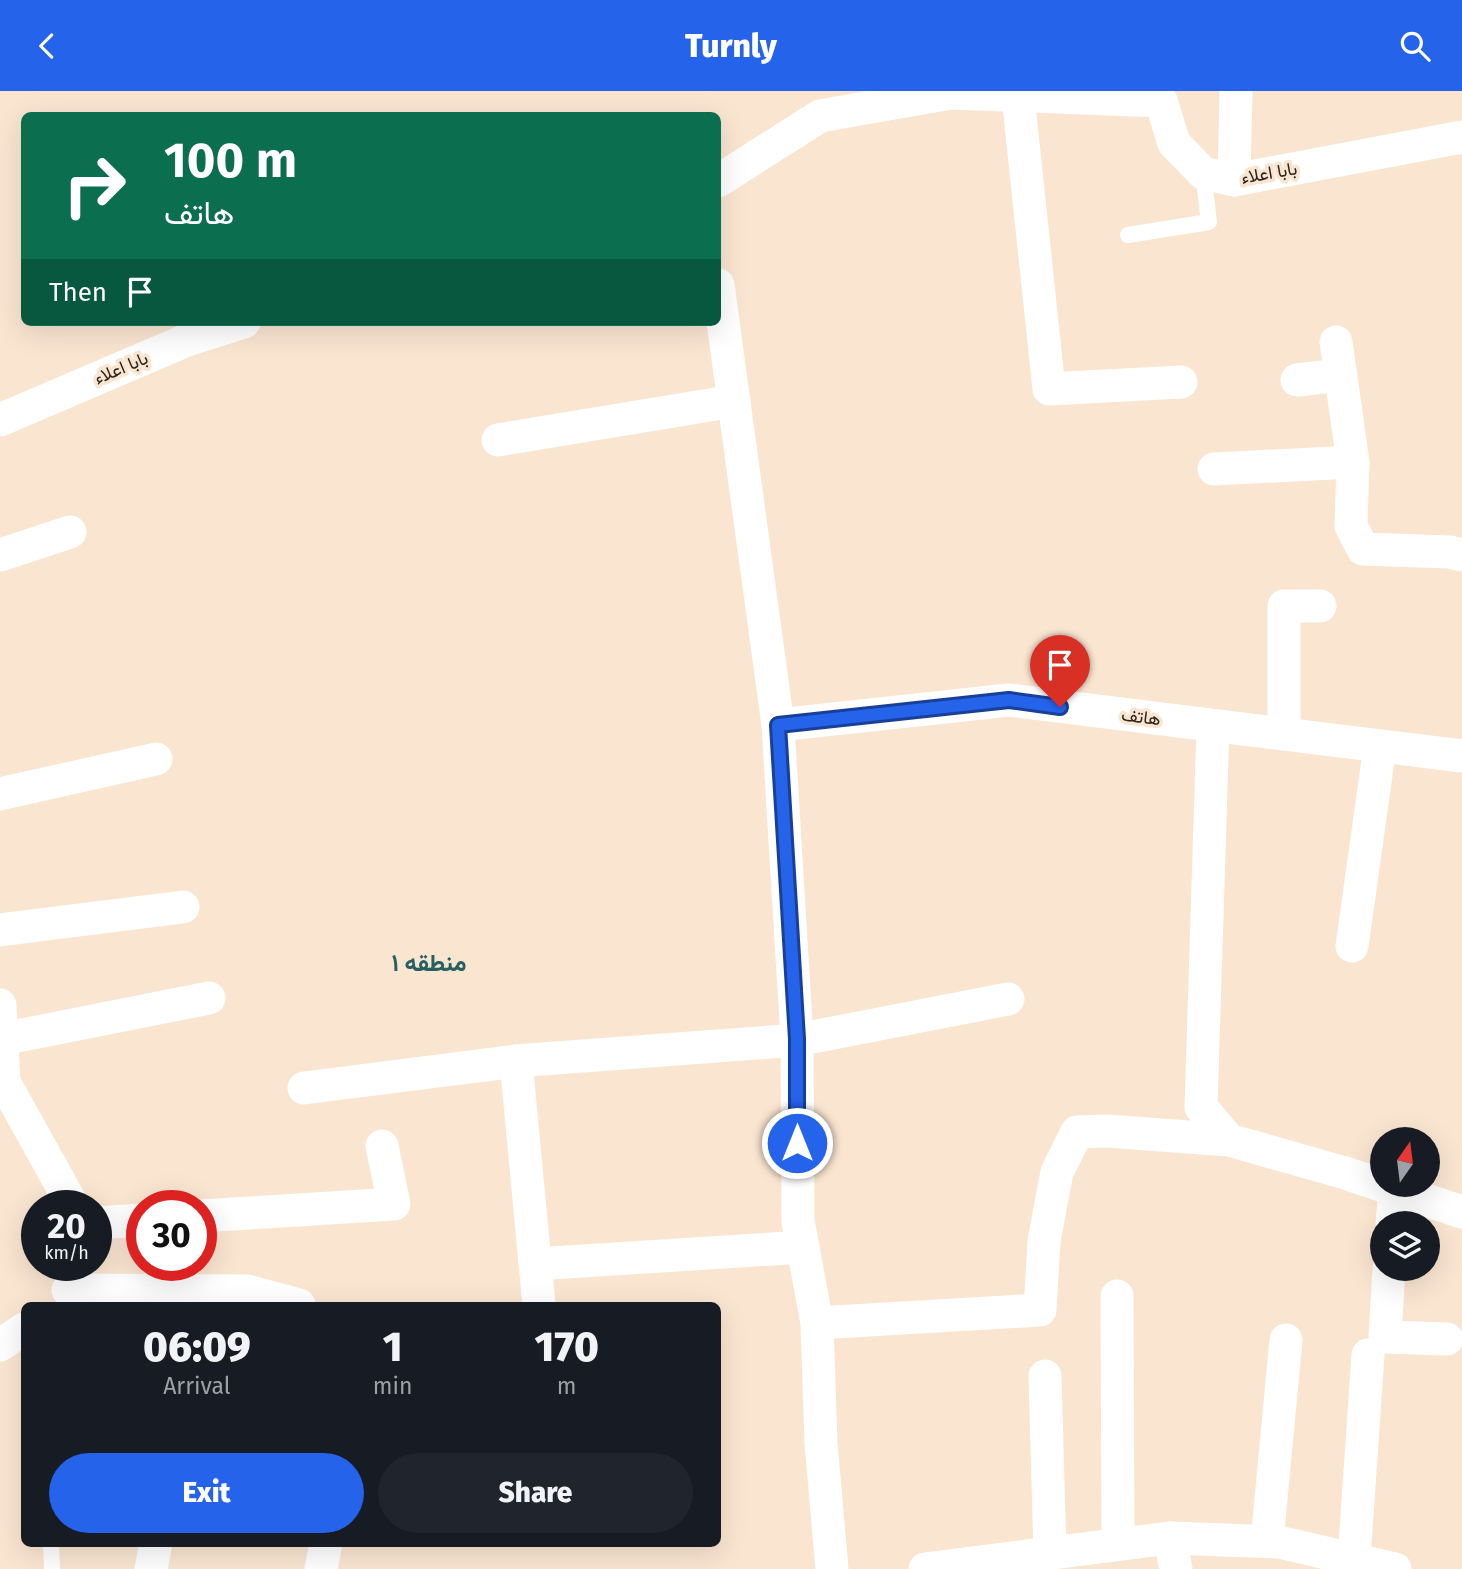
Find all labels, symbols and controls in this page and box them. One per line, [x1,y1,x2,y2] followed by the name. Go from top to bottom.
[28,27,66,65] icon: back
[685,27,777,65] text: Turnly
[1396,27,1434,65] icon: search
[164,131,297,190] text: 100 m
[49,140,140,231] icon: right
[1239,157,1299,189] street label: بابا اعلاء
[164,194,234,232] text: هاتف
[121,273,159,311] icon: arrive
[49,277,107,308] text: Then
[91,347,151,389] street label: بابا اعلاء
[1030,635,1090,707] pin
[1041,646,1079,684] icon: arrive
[1120,704,1162,730] street label: هاتف
[391,949,467,977] district label: منطقه ۱
[760,1106,834,1180] position arrow
[1370,1127,1440,1197] north arrow
[1370,1127,1440,1281] map controls
[126,1190,217,1281] speed limit sign: 30
[47,1205,86,1247] text: 20
[1370,1211,1440,1281] button: layers
[44,1242,89,1264] text: km/h
[143,1322,251,1372] text: 06:09
[383,1322,403,1372] text: 1
[535,1322,599,1372] text: 170
[163,1372,231,1400] text: Arrival
[373,1372,412,1400] text: min
[557,1372,577,1400] text: m
[49,1453,364,1533] button: Exit
[378,1453,693,1533] button: Share

